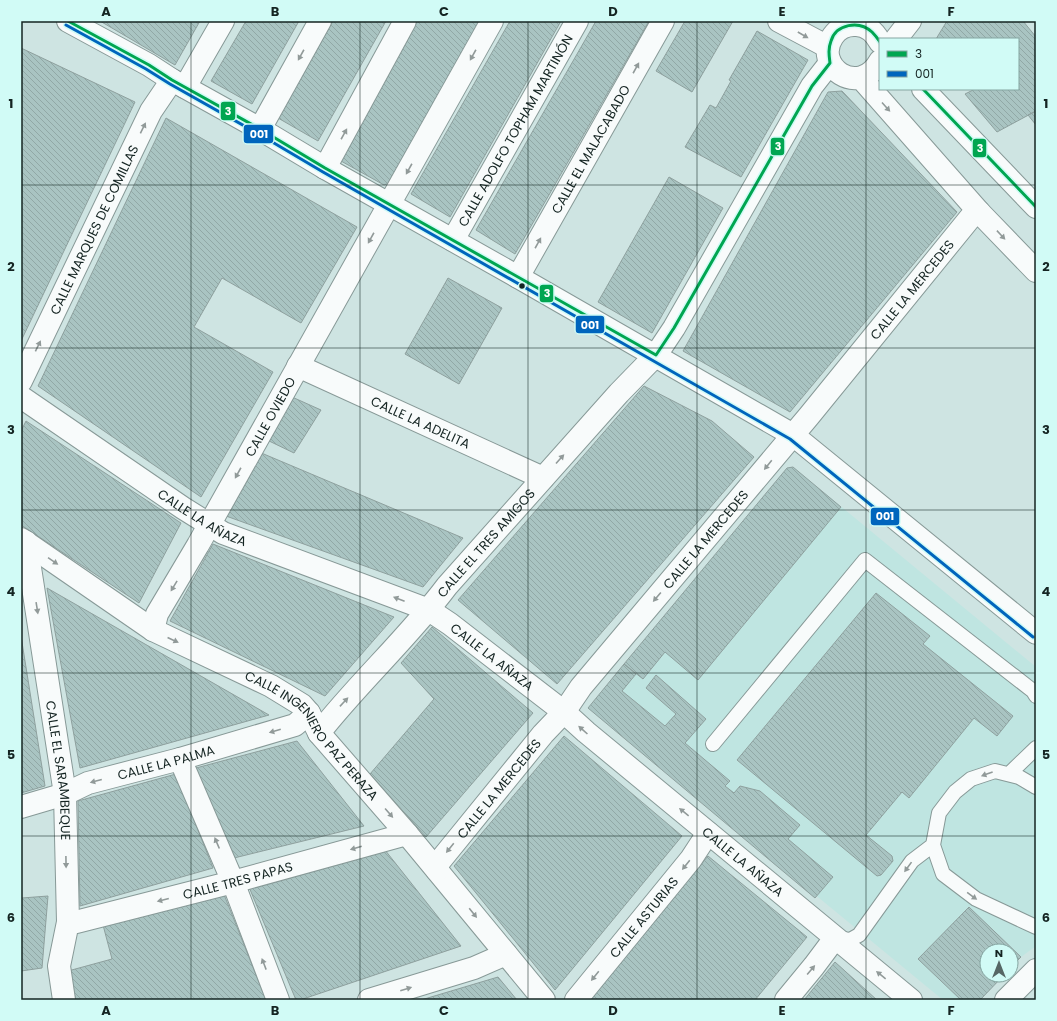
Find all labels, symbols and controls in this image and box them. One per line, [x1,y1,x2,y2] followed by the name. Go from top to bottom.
[101,2,111,21] text: A
[271,2,280,21] text: B
[439,2,449,21] text: C
[608,2,618,21] text: D
[778,2,786,21] text: E
[947,2,955,21] text: F
[454,31,578,230] street label: CALLE ADOLFO TOPHAM MARTINÓN
[797,31,809,38] one-way arrow
[879,38,1019,90] legend
[915,45,922,62] text: 3
[298,49,304,61] one-way arrow
[469,49,476,61] one-way arrow
[632,62,639,74] one-way arrow
[915,65,934,82] text: 001
[547,81,635,217] street label: CALLE EL MALACABADO
[9,94,13,113] text: 1
[1044,94,1048,113] text: 1
[220,101,236,121] line badge: 3
[882,102,891,112] one-way arrow
[225,103,232,119] text: 3
[140,122,146,133] one-way arrow
[243,124,274,144] line badge: 001
[250,126,268,142] text: 001
[340,128,347,140] one-way arrow
[770,137,785,156] line badge: 3
[775,138,782,154] text: 3
[972,138,987,158] line badge: 3
[977,140,984,156] text: 3
[45,142,143,318] street label: CALLE MARQUES DE COMILLAS
[406,163,413,174] one-way arrow
[997,230,1006,240] one-way arrow
[367,232,374,244] one-way arrow
[866,236,959,344] street label: CALLE LA MERCEDES
[534,237,541,248] one-way arrow
[7,257,15,276] text: 2
[1042,257,1050,276] text: 2
[517,281,527,291] unlabelled marker
[539,284,554,303] line badge: 3
[544,285,551,301] text: 3
[575,315,605,334] line badge: 001
[581,317,599,333] text: 001
[35,340,41,351] one-way arrow
[241,374,300,460] street label: CALLE OVIEDO
[368,392,474,454] street label: CALLE LA ADELITA
[7,420,15,439] text: 3
[1042,420,1050,439] text: 3
[556,454,565,464] one-way arrow
[763,460,772,471] one-way arrow
[235,467,242,479] one-way arrow
[154,484,250,551] street label: CALLE LA AÑAZA
[433,484,540,602] street label: CALLE EL TRES AMIGOS
[659,486,753,593] street label: CALLE LA MERCEDES
[870,507,900,526] line badge: 001
[876,508,894,524] text: 001
[48,557,58,565] one-way arrow
[170,580,177,592] one-way arrow
[7,582,16,601] text: 4
[1042,582,1051,601] text: 4
[653,592,662,602] one-way arrow
[392,595,404,601] one-way arrow
[34,602,40,614] one-way arrow
[446,619,538,695] street label: CALLE LA AÑAZA
[168,637,179,643] one-way arrow
[242,666,383,805] street label: CALLE INGENIERO PAZ PERAZA
[339,697,348,708] one-way arrow
[41,699,75,841] street label: CALLE EL SARAMBEQUE
[578,725,589,734] one-way arrow
[269,728,281,734] one-way arrow
[453,735,546,843] street label: CALLE LA MERCEDES
[115,740,217,785] street label: CALLE LA PALMA
[7,745,15,764] text: 5
[1042,745,1050,764] text: 5
[981,771,993,777] one-way arrow
[89,778,101,784] one-way arrow
[385,808,394,819] one-way arrow
[678,808,689,817] one-way arrow
[698,823,788,901] street label: CALLE LA AÑAZA
[213,836,219,848] one-way arrow
[445,843,454,854] one-way arrow
[350,845,362,851] one-way arrow
[63,856,70,868] one-way arrow
[181,857,295,904] street label: CALLE TRES PAPAS
[682,859,690,870] one-way arrow
[904,862,912,873] one-way arrow
[605,873,683,962] street label: CALLE ASTURIAS
[967,892,978,900] one-way arrow
[156,897,169,903] one-way arrow
[7,908,15,927] text: 6
[468,908,477,919] one-way arrow
[1042,908,1050,927] text: 6
[979,943,1019,983] north arrow
[995,945,1003,961] text: N
[261,957,267,969] one-way arrow
[806,965,815,975] one-way arrow
[590,971,599,981] one-way arrow
[876,971,886,980] one-way arrow
[400,986,412,992] one-way arrow
[101,1001,111,1020] text: A
[271,1001,280,1020] text: B
[439,1001,449,1020] text: C
[608,1001,618,1020] text: D
[778,1001,786,1020] text: E
[947,1001,955,1020] text: F

